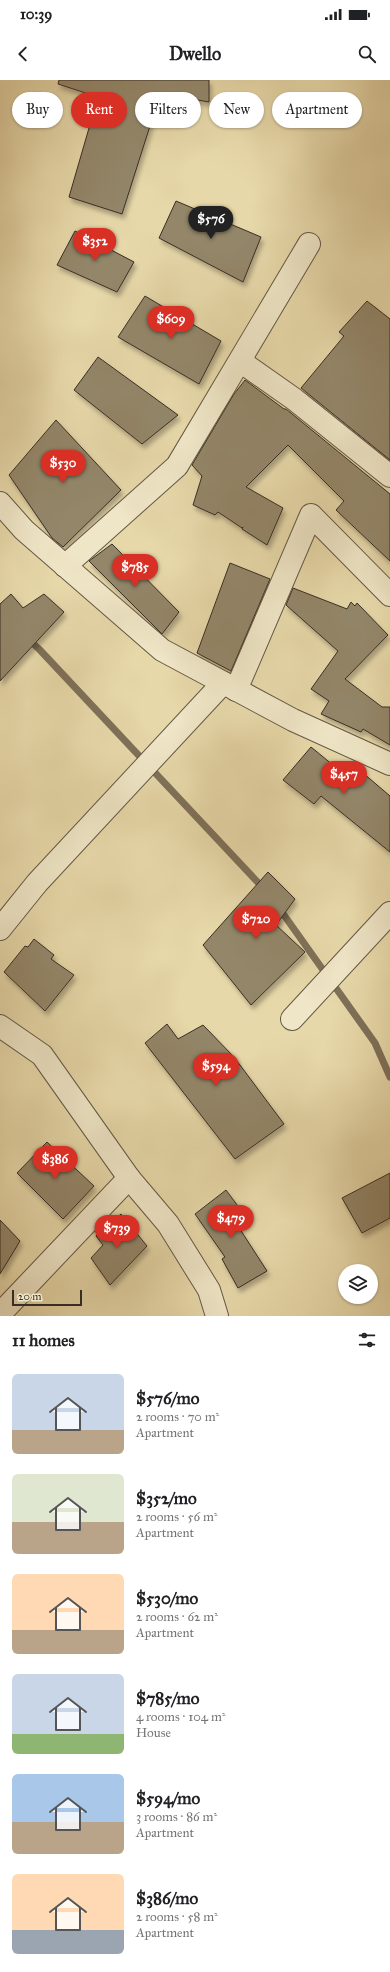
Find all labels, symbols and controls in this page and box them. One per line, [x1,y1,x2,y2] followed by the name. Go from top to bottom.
[20,5,52,23] text: 10:39
[12,43,34,65] icon: back
[169,43,221,65] text: Dwello
[356,43,378,65] icon: search
[12,92,63,128] chip: Buy
[71,92,127,128] chip: Rent
[135,92,201,128] chip: Filters
[209,92,264,128] chip: New
[272,92,362,128] chip: Apartment
[187,206,235,240] pin: $576
[197,211,225,227] text: $576
[71,228,119,262] pin: $352
[82,233,108,249] text: $352
[147,306,195,340] pin: $609
[156,311,186,327] text: $609
[39,450,87,484] pin: $530
[50,455,76,471] text: $530
[111,554,159,588] pin: $785
[121,559,149,575] text: $785
[320,761,368,795] pin: $457
[330,766,358,782] text: $457
[232,906,280,940] pin: $720
[242,911,270,927] text: $720
[192,1053,240,1087] pin: $594
[202,1058,230,1074] text: $594
[31,1146,79,1180] pin: $386
[42,1151,68,1167] text: $386
[207,1205,255,1239] pin: $479
[217,1210,245,1226] text: $479
[93,1215,141,1249] pin: $739
[104,1220,130,1236] text: $739
[338,1264,378,1304] map controls
[338,1264,378,1304] button: layers
[12,1288,82,1307] scale bar
[18,1290,41,1303] text: 20 m
[356,1329,378,1351] icon: filters
[12,1330,75,1351] text: 11 homes
[136,1388,199,1409] text: $576/mo
[44,1390,92,1438] icon: home
[136,1409,219,1425] text: 2 rooms · 70 m²
[136,1425,194,1441] text: Apartment
[136,1488,197,1509] text: $352/mo
[44,1490,92,1538] icon: home
[136,1509,218,1525] text: 2 rooms · 56 m²
[136,1525,194,1541] text: Apartment
[136,1588,198,1609] text: $530/mo
[44,1590,92,1638] icon: home
[136,1609,218,1625] text: 2 rooms · 62 m²
[136,1625,194,1641] text: Apartment
[136,1688,200,1709] text: $785/mo
[44,1690,92,1738] icon: home
[136,1709,226,1725] text: 4 rooms · 104 m²
[136,1725,171,1741] text: House
[136,1788,200,1809] text: $594/mo
[44,1790,92,1838] icon: home
[136,1809,217,1825] text: 3 rooms · 86 m²
[136,1825,194,1841] text: Apartment
[136,1888,198,1909] text: $386/mo
[44,1890,92,1938] icon: home
[136,1909,218,1925] text: 2 rooms · 58 m²
[136,1925,194,1941] text: Apartment

